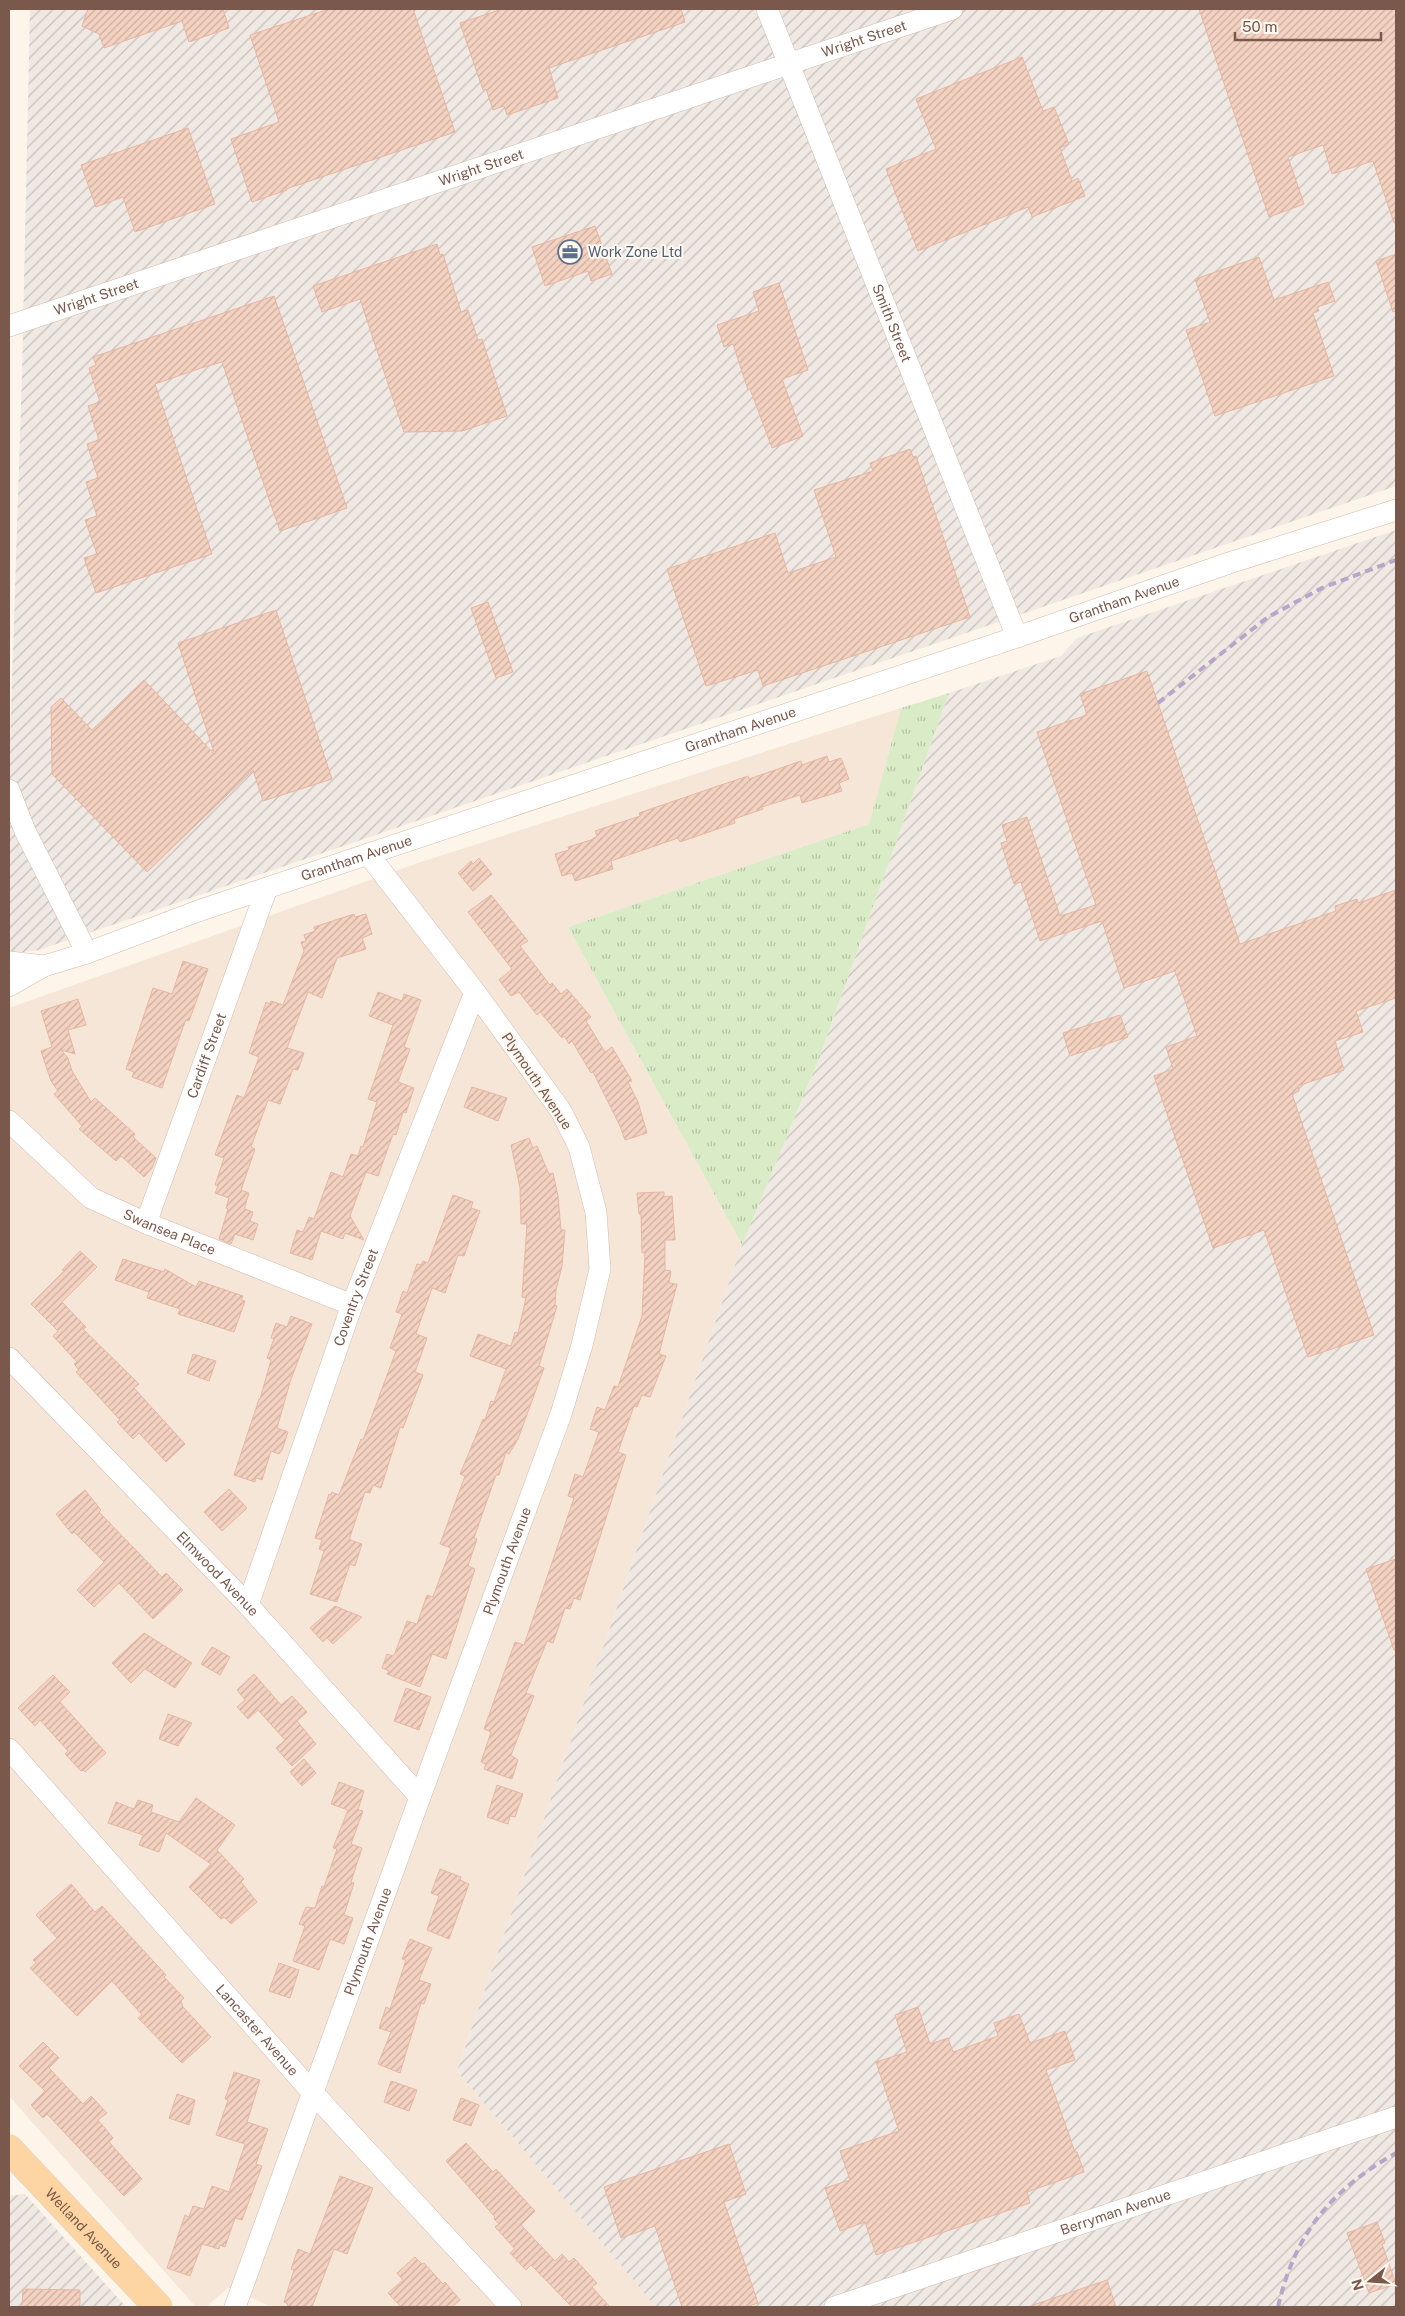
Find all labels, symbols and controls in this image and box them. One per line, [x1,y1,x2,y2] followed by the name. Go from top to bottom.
[1235,10,1381,42] scale bar
[819,17,908,60] street label: Wright Street
[1242,18,1277,35] text: 50 m
[437,146,526,189] street label: Wright Street
[557,239,583,265] office icon: Work Zone Ltd
[588,244,682,260] place label: Work Zone Ltd
[52,275,141,318] street label: Wright Street
[869,282,915,364] street label: Smith Street
[1067,573,1182,626] street label: Grantham Avenue
[683,703,798,755] street label: Grantham Avenue
[299,832,414,884] street label: Grantham Avenue
[184,1011,229,1100] street label: Cardiff Street
[499,1029,575,1133] street label: Plymouth Avenue
[121,1206,218,1258] street label: Swansea Place
[330,1246,381,1348] street label: Coventry Street
[480,1505,534,1617] street label: Plymouth Avenue
[173,1528,262,1619] street label: Elmwood Avenue
[341,1885,395,1997] street label: Plymouth Avenue
[213,1981,302,2079] street label: Lancaster Avenue
[42,2185,126,2272] street label: Welland Avenue
[1058,2186,1173,2238] street label: Berryman Avenue
[1345,2256,1395,2306] north arrow
[1348,2277,1367,2292] text: N

